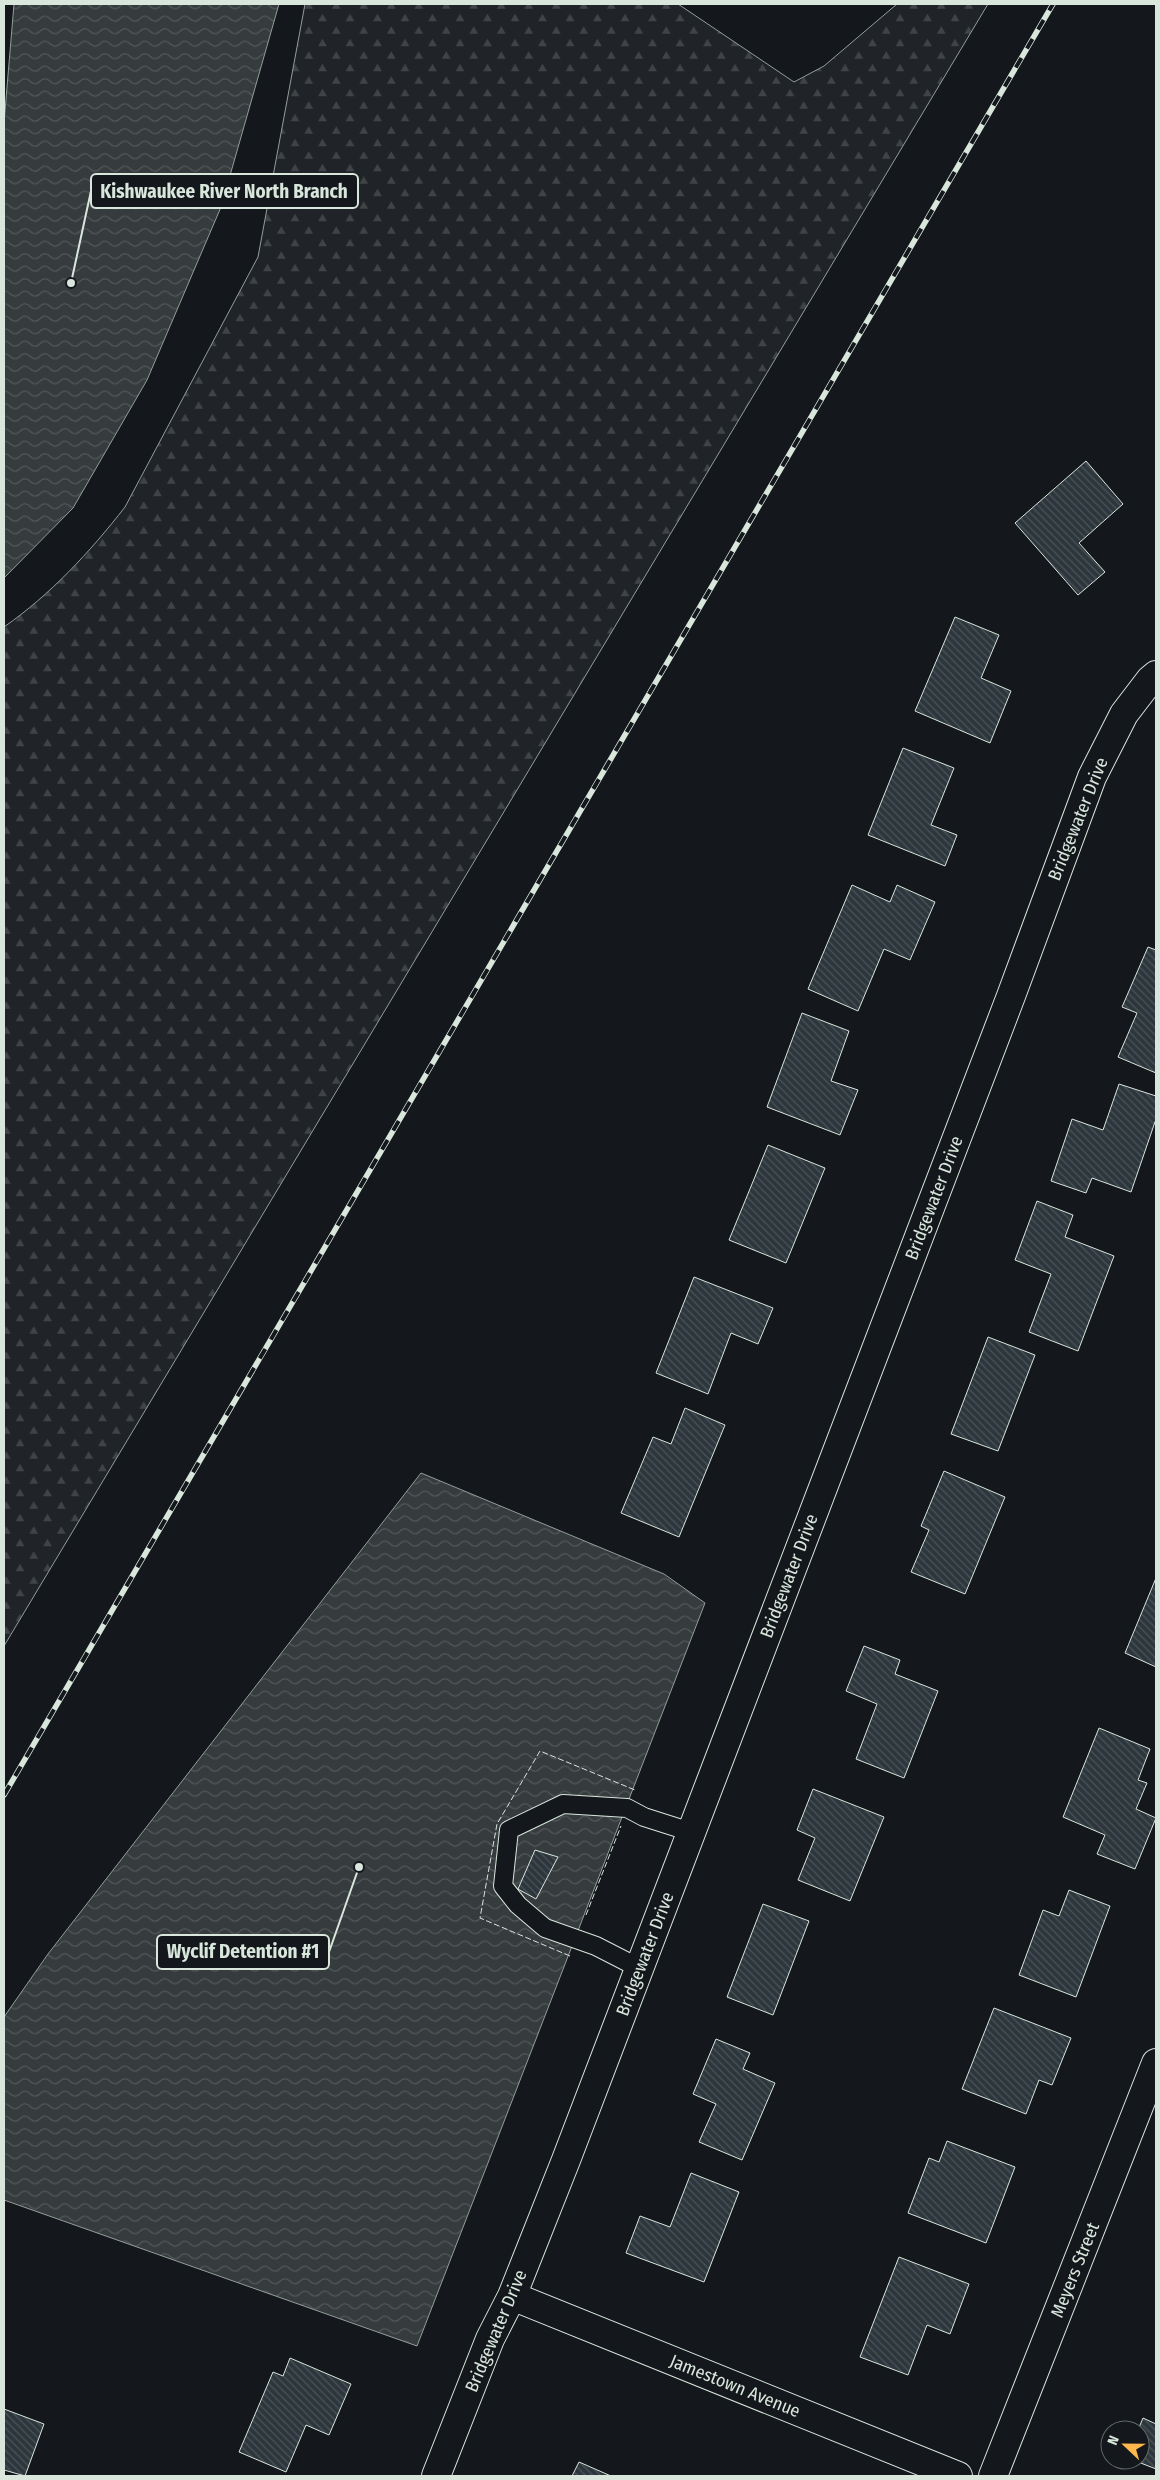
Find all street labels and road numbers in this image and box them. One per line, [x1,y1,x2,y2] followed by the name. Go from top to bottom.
[1043,754,1113,884] street label: Bridgewater Drive
[900,1133,968,1263] street label: Bridgewater Drive
[755,1511,823,1641] street label: Bridgewater Drive
[611,1889,679,2019] street label: Bridgewater Drive
[1046,2219,1104,2321] street label: Meyers Street
[460,2266,532,2396] street label: Bridgewater Drive
[667,2350,804,2422] street label: Jamestown Avenue

